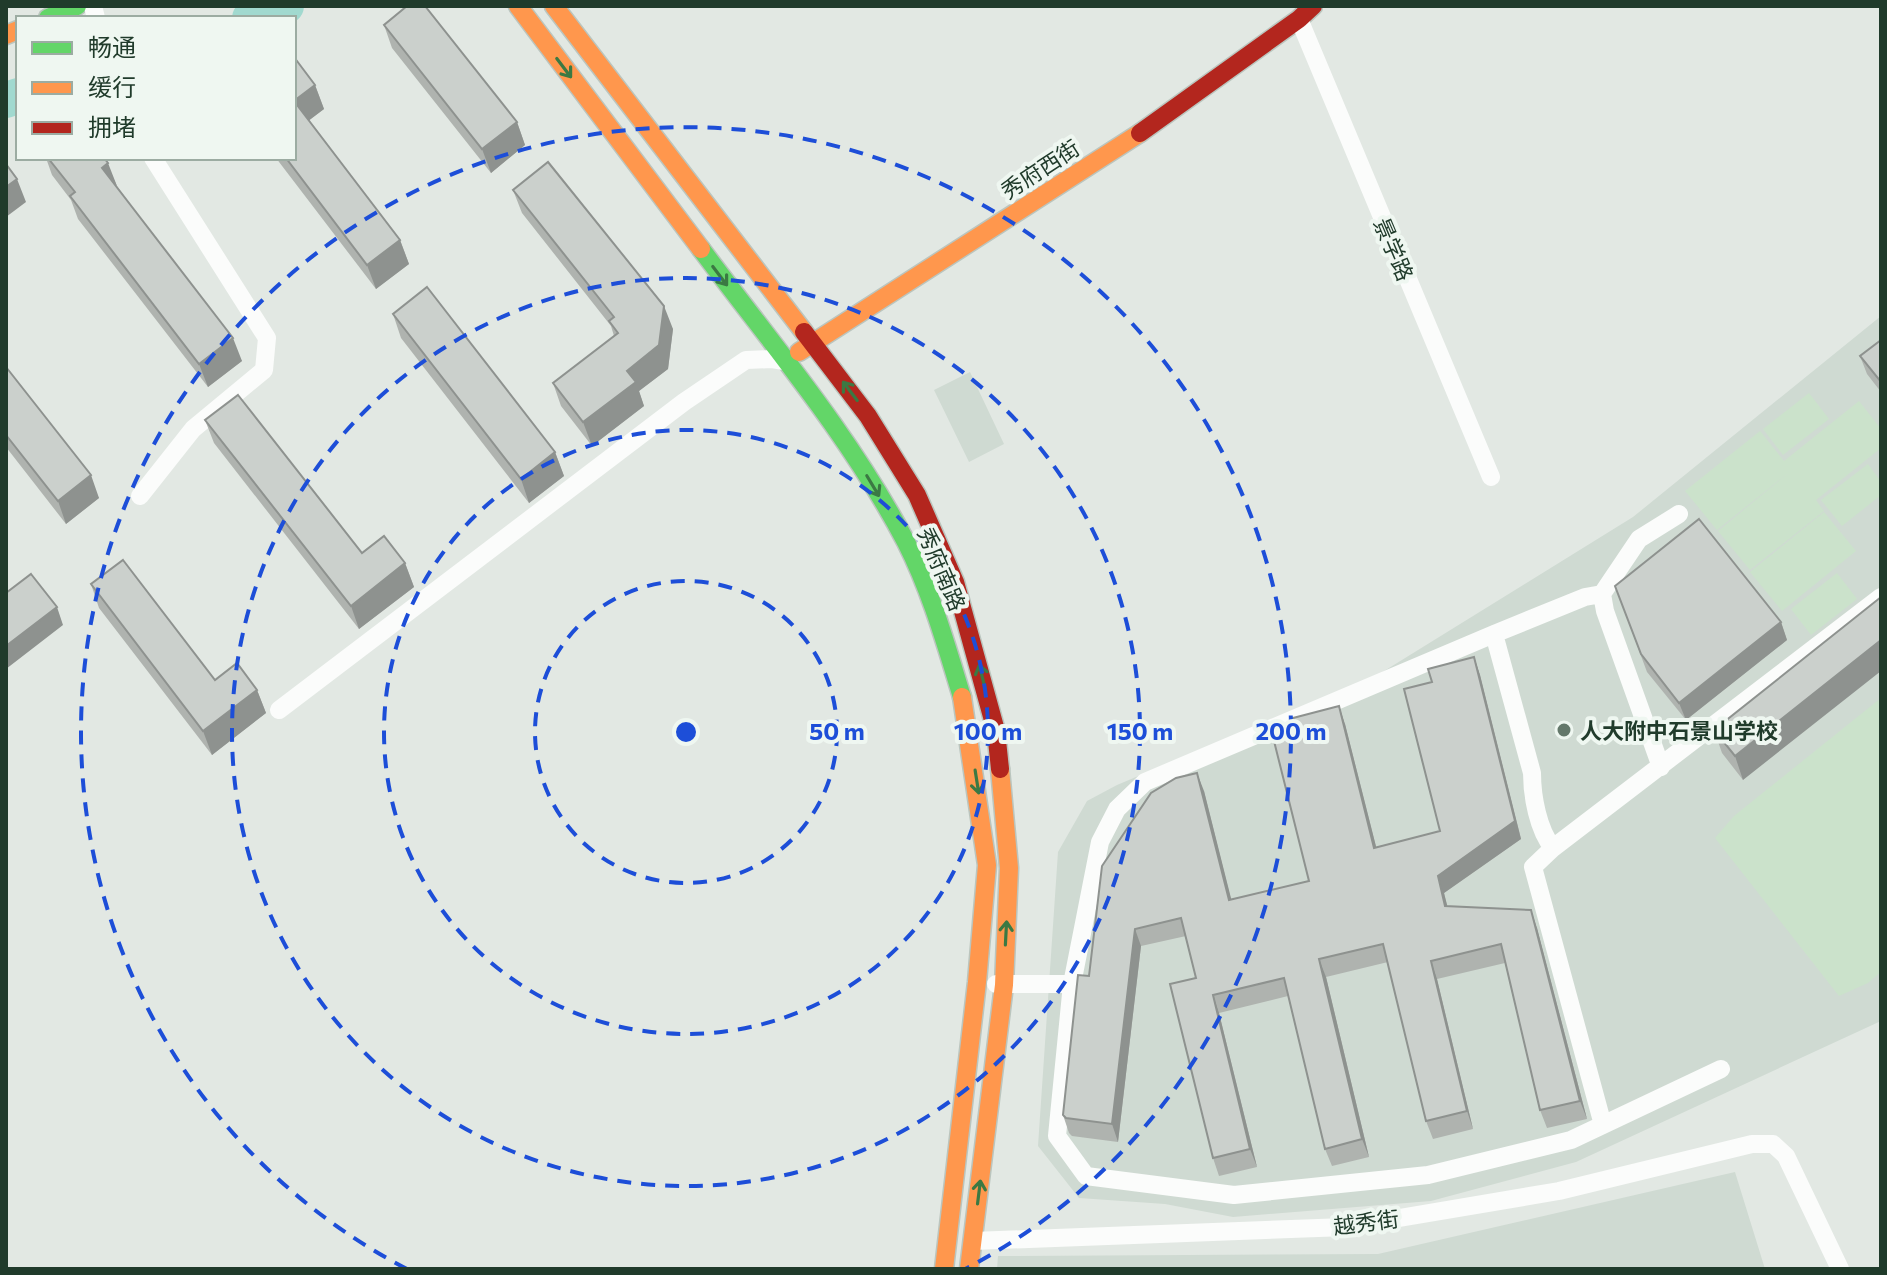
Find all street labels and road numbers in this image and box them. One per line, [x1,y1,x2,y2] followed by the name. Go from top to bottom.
[996,134,1084,204] street label: 秀府西街
[1369,213,1419,285] street label: 景学路
[912,523,972,615] street label: 秀府南路
[1332,1205,1400,1239] street label: 越秀街

